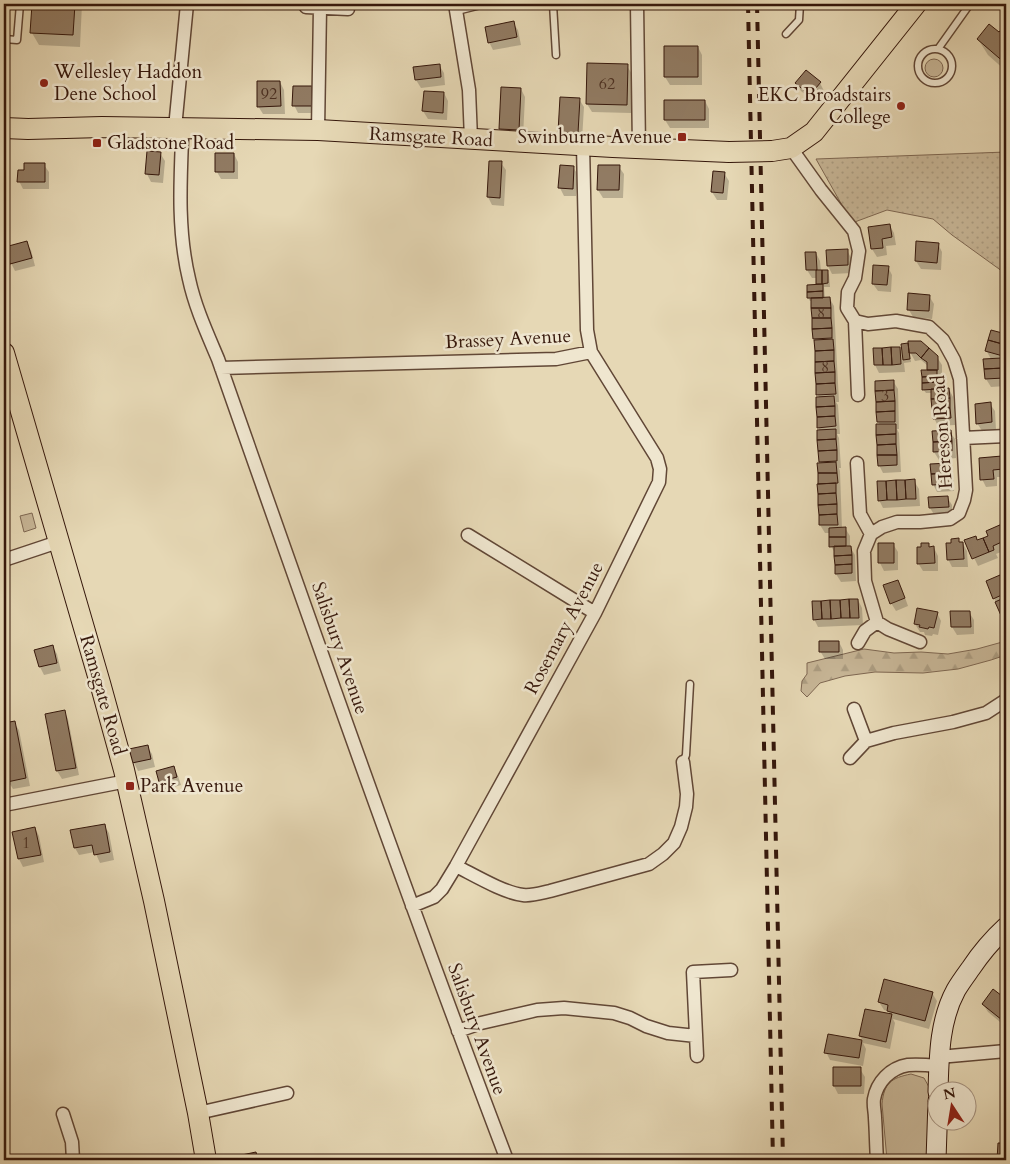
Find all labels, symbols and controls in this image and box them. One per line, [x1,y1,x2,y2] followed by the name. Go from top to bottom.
[53,59,202,107] place label: Wellesley Haddon Dene School
[599,73,615,95] house number: 62
[38,77,50,89] marker: Wellesley Haddon Dene School
[758,82,891,130] place label: EKC Broadstairs College
[261,83,277,105] house number: 92
[895,100,907,112] marker: EKC Broadstairs College
[368,121,494,153] street label: Ramsgate Road
[517,124,672,150] place label: Swinburne Avenue
[107,130,234,156] place label: Gladstone Road
[676,131,688,143] marker: Swinburne Avenue
[91,137,103,149] marker: Gladstone Road
[817,302,825,324] house number: 8
[444,323,572,355] street label: Brassey Avenue
[821,356,829,378] house number: 8
[925,374,959,490] street label: Hereson Road
[881,385,889,407] house number: 3
[518,557,610,699] street label: Rosemary Avenue
[305,578,375,718] street label: Salisbury Avenue
[73,632,133,758] street label: Ramsgate Road
[140,773,243,799] place label: Park Avenue
[124,780,136,792] marker: Park Avenue
[22,832,30,854] house number: 1
[441,959,513,1099] street label: Salisbury Avenue
[928,1082,978,1132] north arrow
[941,1083,957,1104] text: N

